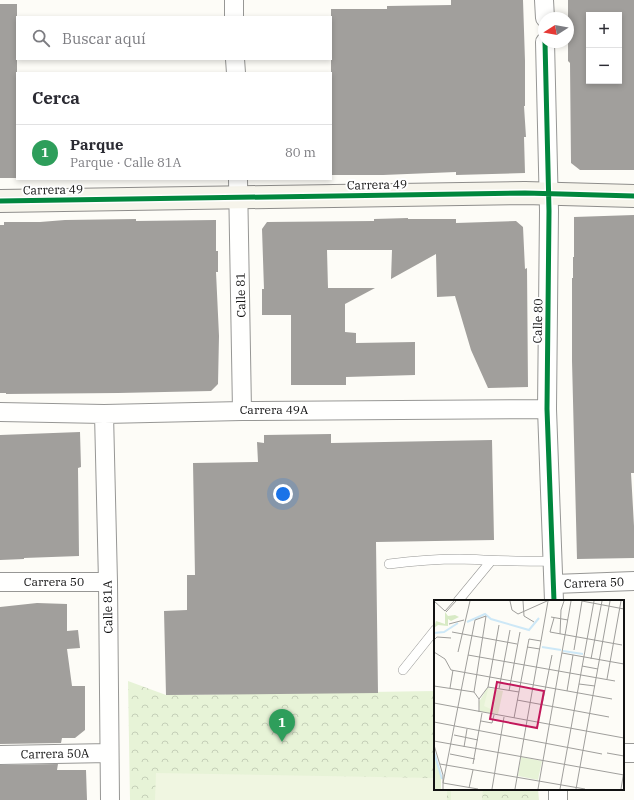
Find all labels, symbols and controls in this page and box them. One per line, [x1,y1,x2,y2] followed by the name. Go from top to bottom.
[538,12,574,48] north arrow
[586,12,622,84] map controls
[586,12,622,48] button: +
[16,16,332,60] search box
[30,27,52,49] icon: search
[62,29,146,48] text: Buscar aquí
[586,48,622,84] button: −
[32,87,80,109] text: Cerca
[70,135,124,154] text: Parque
[41,144,49,161] text: 1
[285,144,316,161] text: 80 m
[70,154,182,171] text: Parque · Calle 81A
[347,176,407,193] street label: Carrera 49
[23,181,83,198] street label: Carrera 49
[233,272,248,318] street label: Calle 81
[530,298,545,344] street label: Calle 80
[240,402,309,417] street label: Carrera 49A
[273,484,293,504] your location
[24,574,84,589] street label: Carrera 50
[564,574,624,591] street label: Carrera 50
[100,579,115,634] street label: Calle 81A
[434,600,624,790] inset map
[269,709,295,742] pin: 1
[21,745,90,762] street label: Carrera 50A

